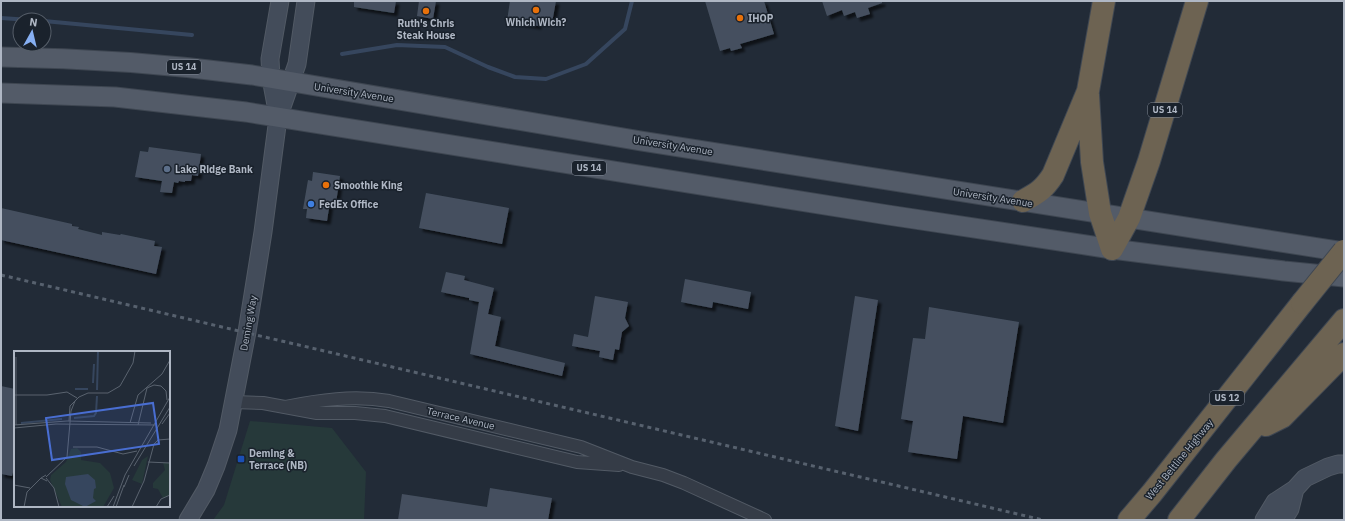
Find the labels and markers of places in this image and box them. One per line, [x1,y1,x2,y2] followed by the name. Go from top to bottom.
[531,5,541,15] marker: Which Wich?
[421,6,431,16] marker: Ruth's Chris Steak House
[748,12,774,25] place label: IHOP
[735,13,745,23] marker: IHOP
[506,16,566,29] place label: Which Wich?
[397,17,456,42] place label: Ruth's Chris Steak House
[175,163,253,176] place label: Lake Ridge Bank
[162,164,172,174] marker: Lake Ridge Bank
[334,179,403,192] place label: Smoothie King
[321,180,331,190] marker: Smoothie King
[319,198,379,211] place label: FedEx Office
[306,199,316,209] marker: FedEx Office
[249,447,308,472] place label: Deming & Terrace (NB)
[236,454,246,464] marker: Deming & Terrace (NB)

